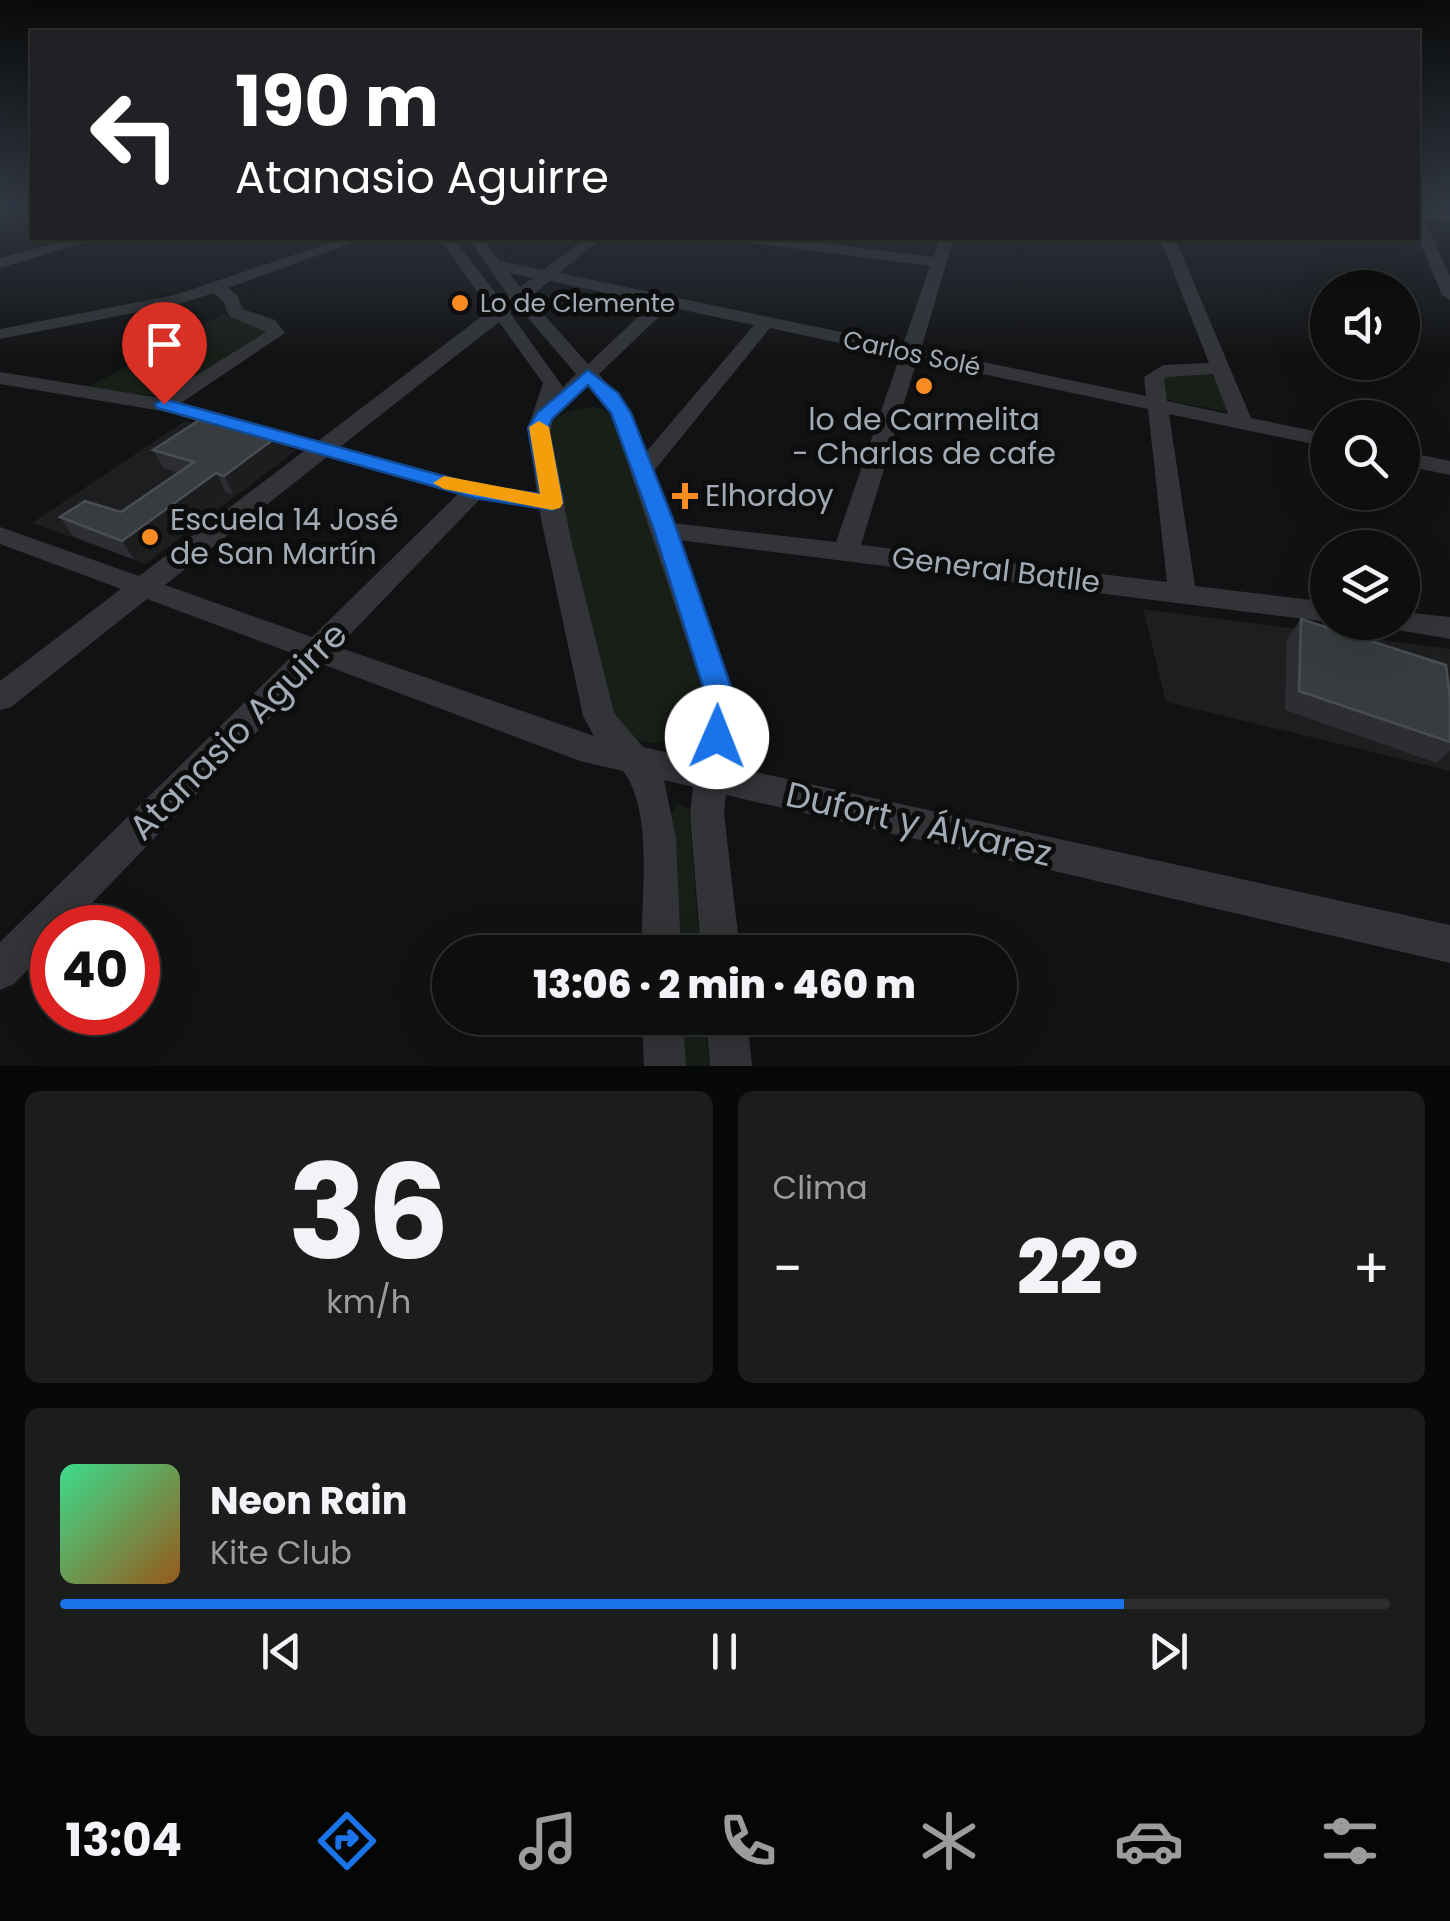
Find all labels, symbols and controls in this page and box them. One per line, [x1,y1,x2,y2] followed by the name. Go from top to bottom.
[235,52,439,151] text: 190 m
[70,70,200,200] icon: left
[235,146,609,209] text: Atanasio Aguirre
[1310,270,1420,640] map controls
[1310,270,1420,380] button: sound
[480,286,675,321] place label: Lo de Clemente
[449,292,471,314] marker: Lo de Clemente
[122,302,207,405] pin
[137,317,192,372] icon: arrive
[840,322,984,385] street label: Carlos Solé
[913,375,935,397] marker: lo de Carmelita - Charlas de cafe
[792,398,1056,475] place label: lo de Carmelita - Charlas de cafe
[1310,400,1420,510] button: search
[705,474,834,517] place label: Elhordoy
[674,485,696,507] marker: Elhordoy
[170,498,399,575] place label: Escuela 14 José de San Martín
[139,526,161,548] marker: Escuela 14 José de San Martín
[1310,530,1420,640] button: layers
[889,535,1103,604] street label: General Batlle
[118,611,358,851] street label: Atanasio Aguirre
[665,685,769,789] position arrow
[781,769,1057,878] street label: Dufort y Álvarez
[30,905,160,1035] speed limit sign: 40
[533,958,916,1011] text: 13:06 · 2 min · 460 m
[288,1121,449,1304] text: 36
[773,1165,868,1210] text: Clima
[1017,1215,1138,1320] text: 22°
[773,1230,803,1307] text: −
[1352,1230,1390,1307] text: +
[326,1279,411,1324] text: km/h
[210,1474,407,1527] text: Neon Rain
[210,1530,352,1575] text: Kite Club
[254,1624,309,1679] icon: previous
[697,1624,752,1679] icon: pause
[1141,1624,1196,1679] icon: next
[312,1806,382,1876] icon: directions
[513,1806,583,1876] icon: music
[713,1806,783,1876] icon: phone
[914,1806,984,1876] icon: climate
[1114,1806,1184,1876] icon: car
[1315,1806,1385,1876] icon: filters
[65,1809,182,1872] text: 13:04

